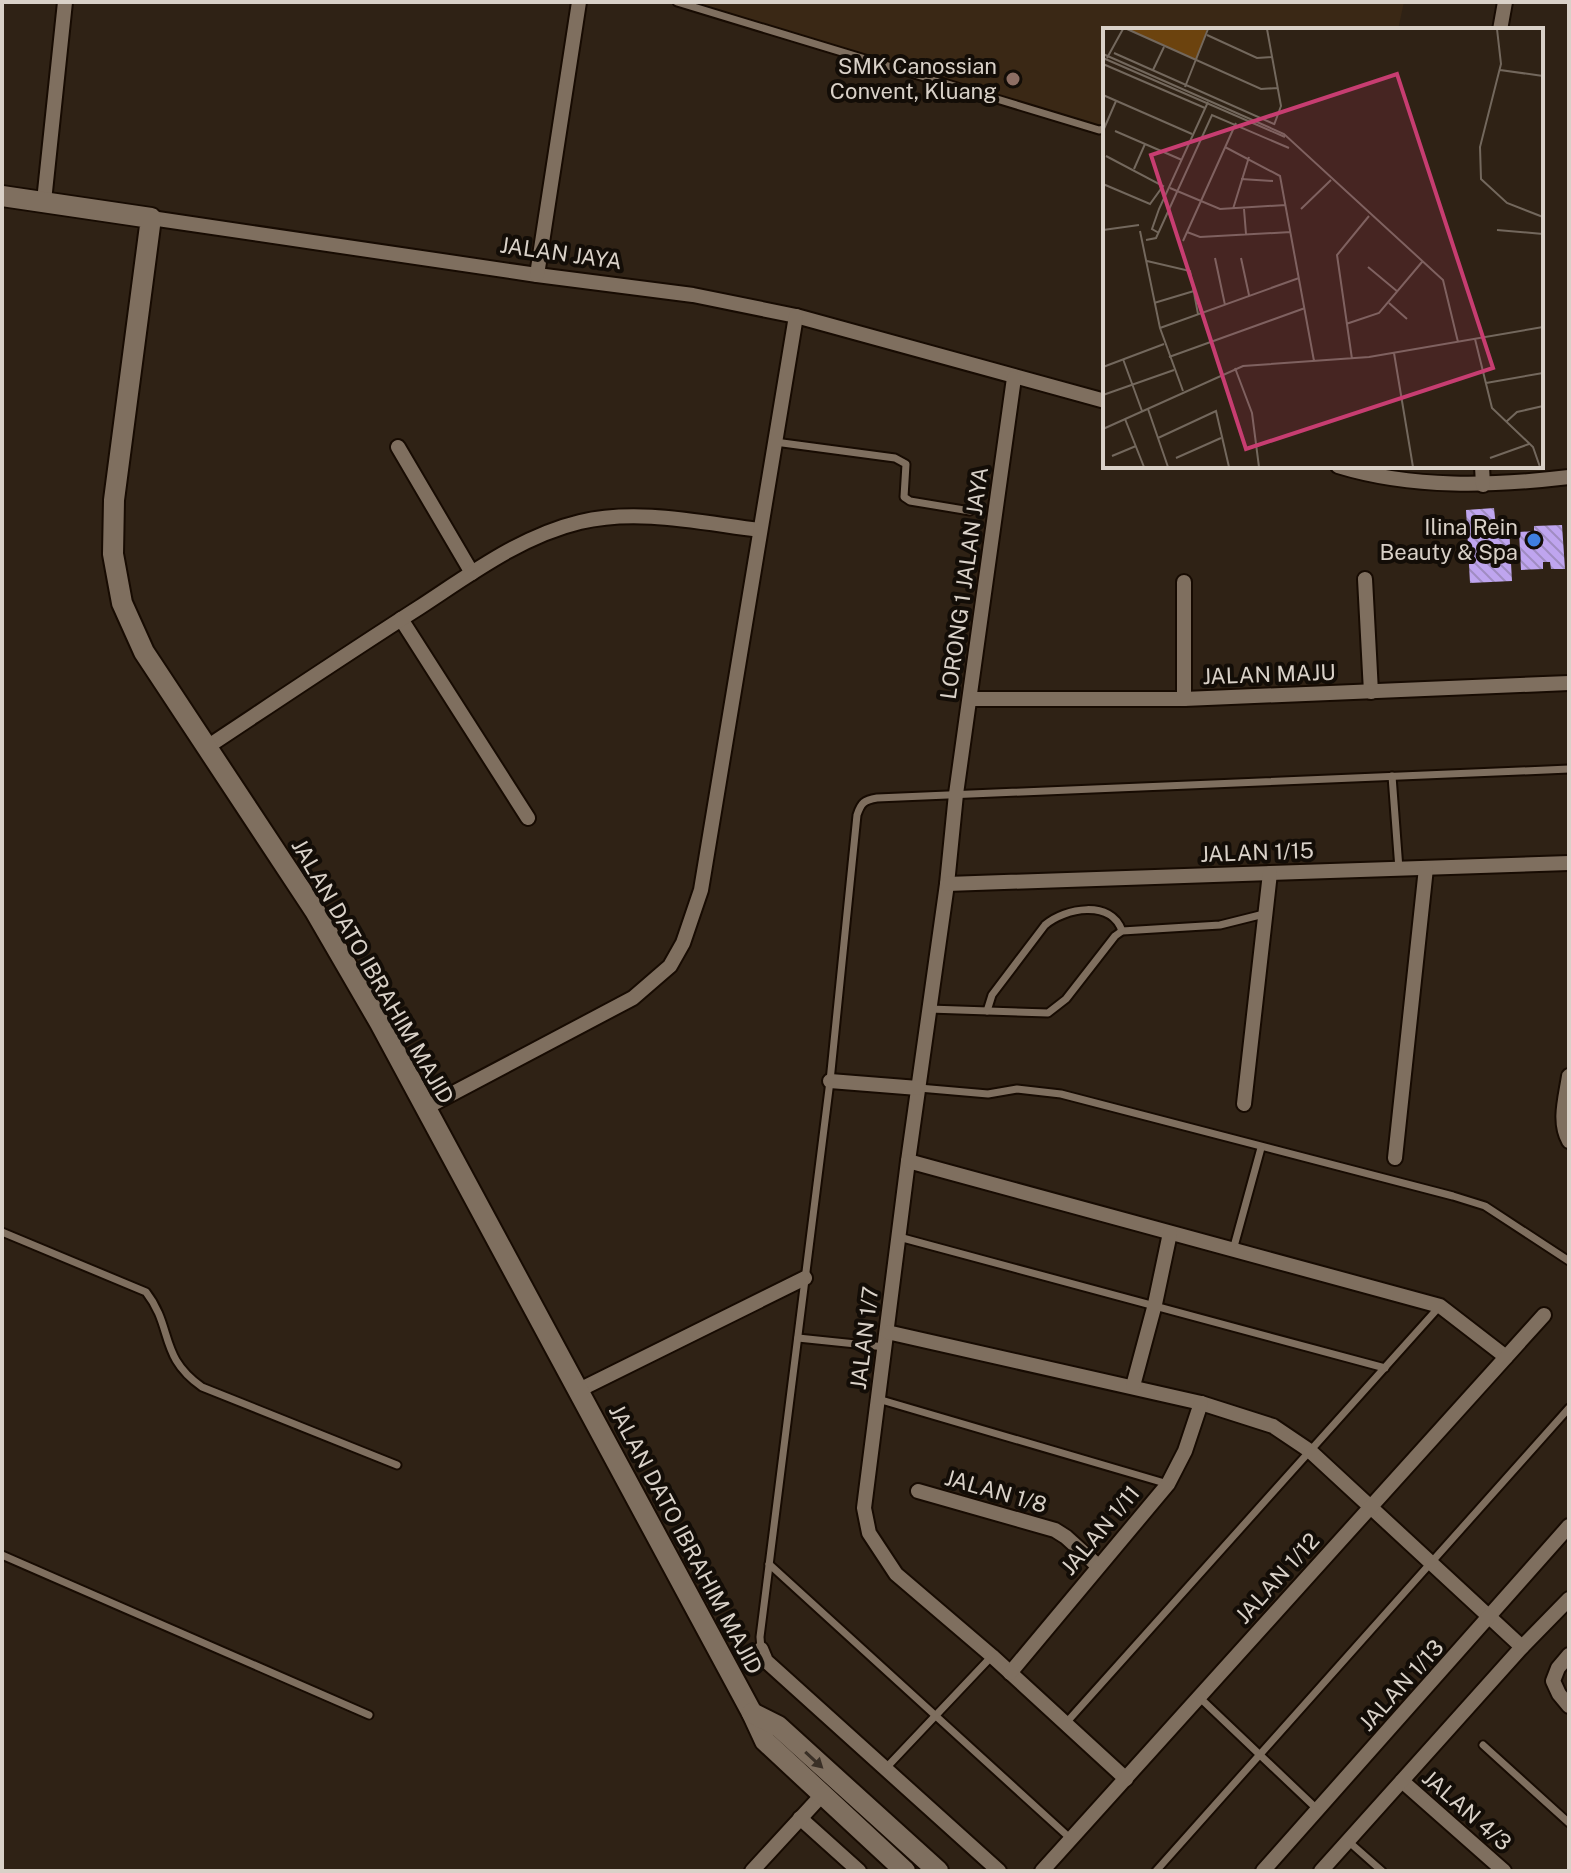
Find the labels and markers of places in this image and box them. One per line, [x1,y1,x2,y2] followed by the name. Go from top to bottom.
[830,53,997,104] place label: SMK Canossian Convent, Kluang
[1004,70,1022,88] marker: SMK Canossian Convent, Kluang
[1380,514,1518,565] place label: Ilina Rein Beauty & Spa
[1525,531,1543,549] marker: Ilina Rein Beauty & Spa

